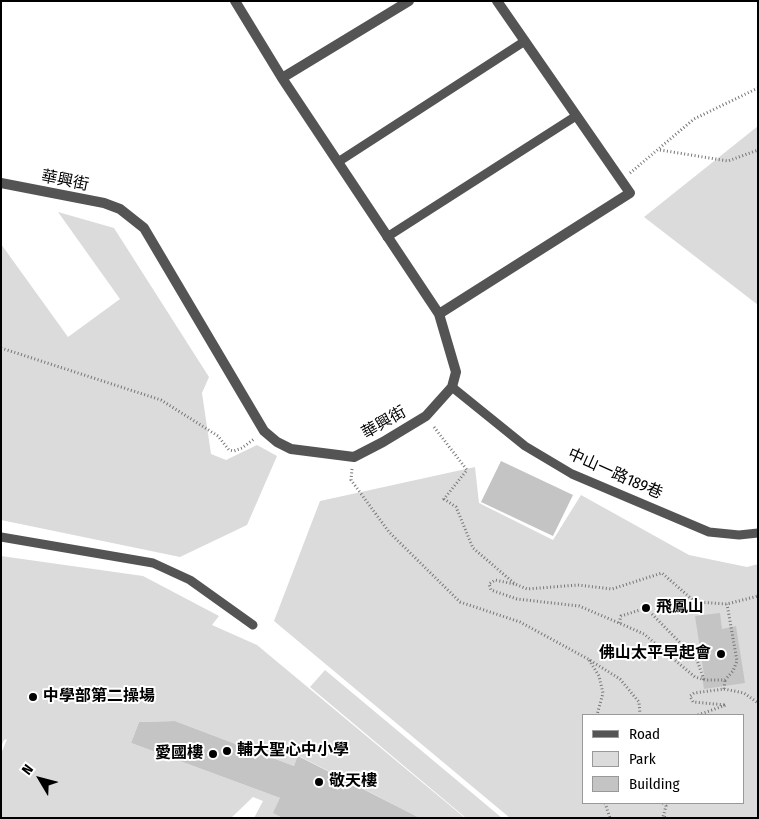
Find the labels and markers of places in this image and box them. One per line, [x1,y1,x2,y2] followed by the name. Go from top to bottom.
[656,598,704,618] place label: 飛鳳山
[640,602,652,614] marker: 飛鳳山
[599,644,711,664] place label: 佛山太平早起會
[715,648,727,660] marker: 佛山太平早起會
[43,687,155,707] place label: 中學部第二操場
[27,691,39,703] marker: 中學部第二操場
[237,741,349,761] place label: 輔大聖心中小學
[155,744,203,764] place label: 愛國樓
[221,745,233,757] marker: 輔大聖心中小學
[207,748,219,760] marker: 愛國樓
[329,772,377,792] place label: 敬天樓
[313,776,325,788] marker: 敬天樓

